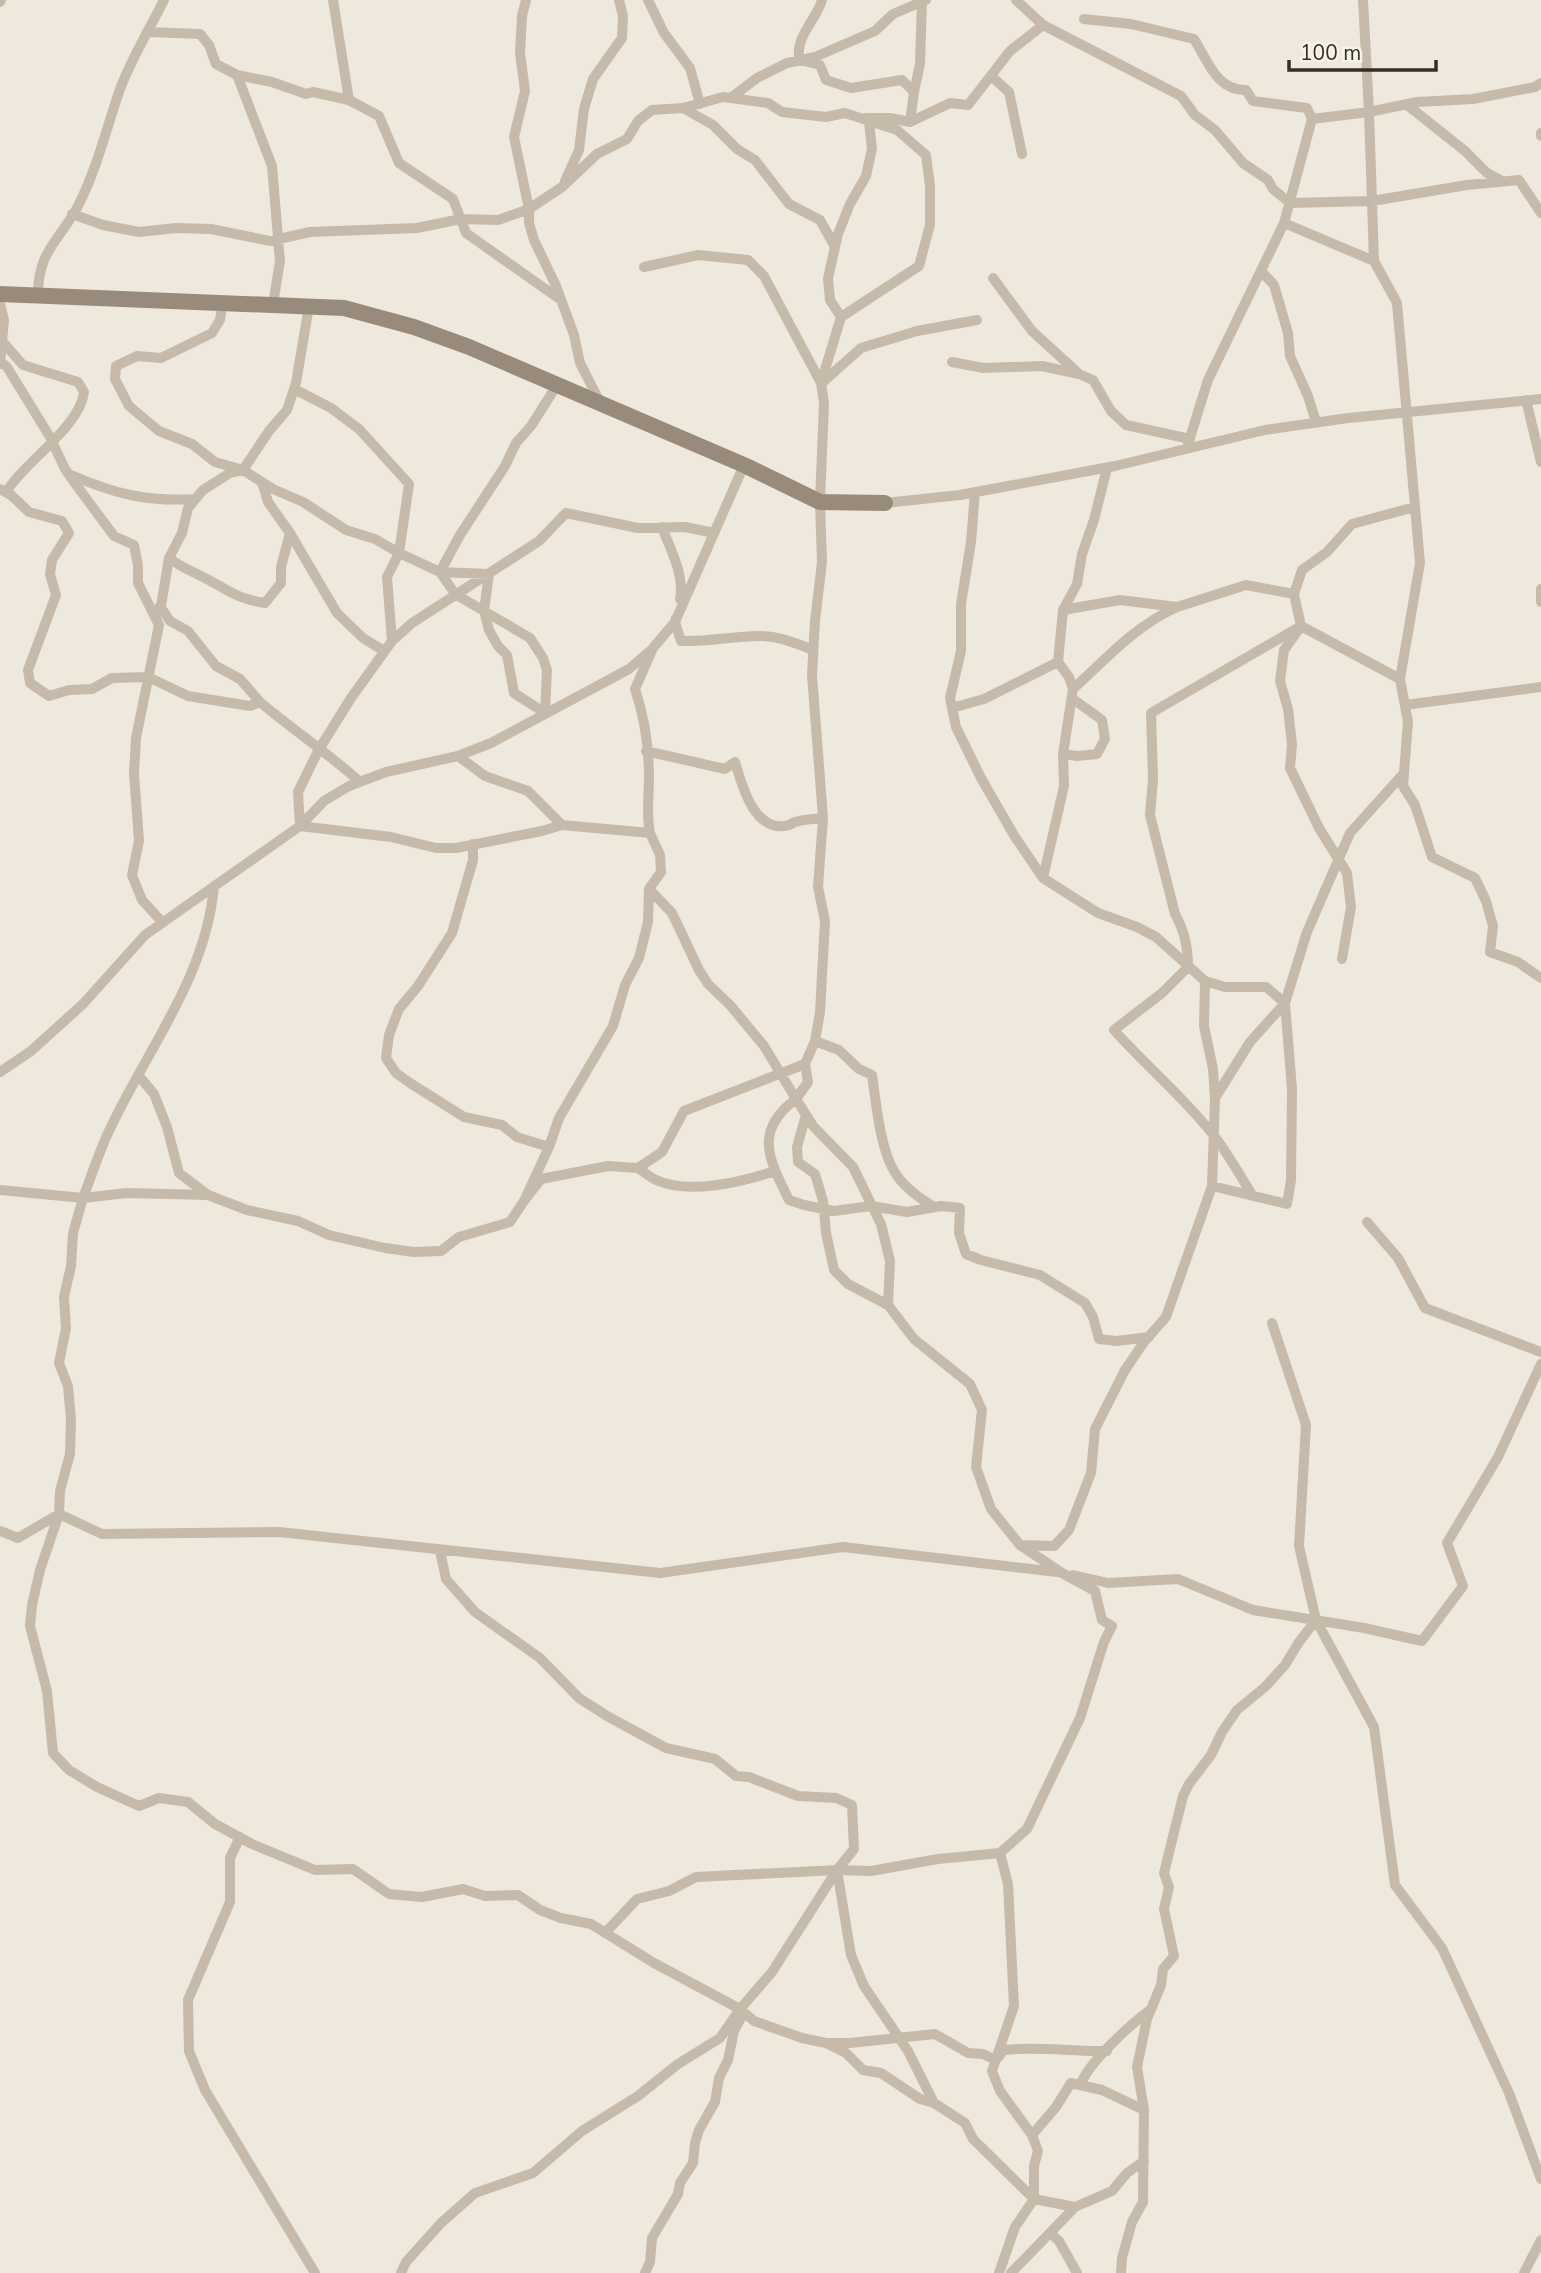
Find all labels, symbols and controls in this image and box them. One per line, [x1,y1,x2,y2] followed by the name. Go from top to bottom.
[1289,28,1436,72] scale bar
[1300,39,1361,67] text: 100 m

